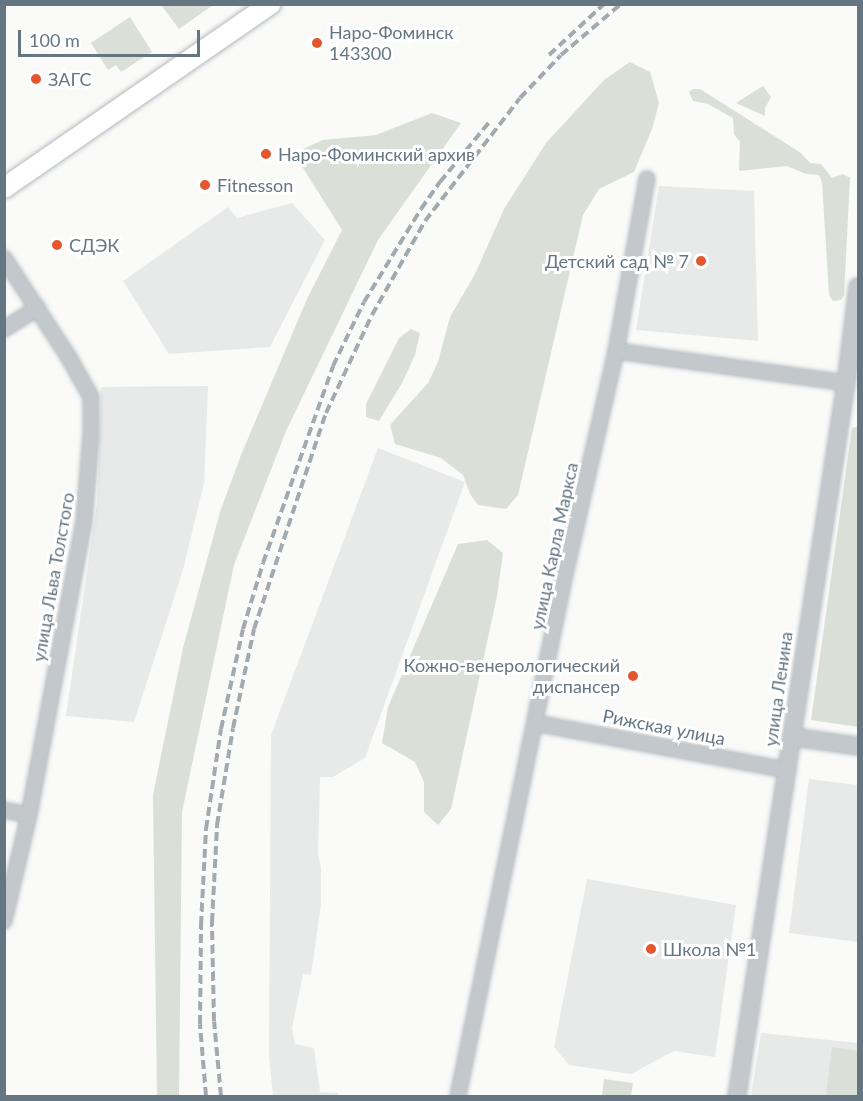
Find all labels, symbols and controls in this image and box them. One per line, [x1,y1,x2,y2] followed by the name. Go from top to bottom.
[21,18,202,56] scale bar
[329,22,454,64] place label: Наро-Фоминск 143300
[29,29,80,51] text: 100 m
[310,36,324,50] marker: Наро-Фоминск 143300
[48,68,92,90] place label: ЗАГС
[29,72,43,86] marker: ЗАГС
[278,143,475,165] place label: Наро-Фоминский архив
[259,147,273,161] marker: Наро-Фоминский архив
[217,174,293,196] place label: Fitnesson
[198,178,212,192] marker: Fitnesson
[69,234,119,256] place label: СДЭК
[50,238,64,252] marker: СДЭК
[545,250,689,272] place label: Детский сад № 7
[694,254,708,268] marker: Детский сад № 7
[526,460,582,632] street label: улица Карла Маркса
[27,491,79,663] street label: улица Льва Толстого
[759,630,797,748] street label: улица Ленина
[404,655,620,698] place label: Кожно-венерологический диспансер
[624,667,642,685] marker: Кожно-венерологический диспансер
[601,705,727,749] street label: Рижская улица
[663,938,756,960] place label: Школа №1
[644,942,658,956] marker: Школа №1

